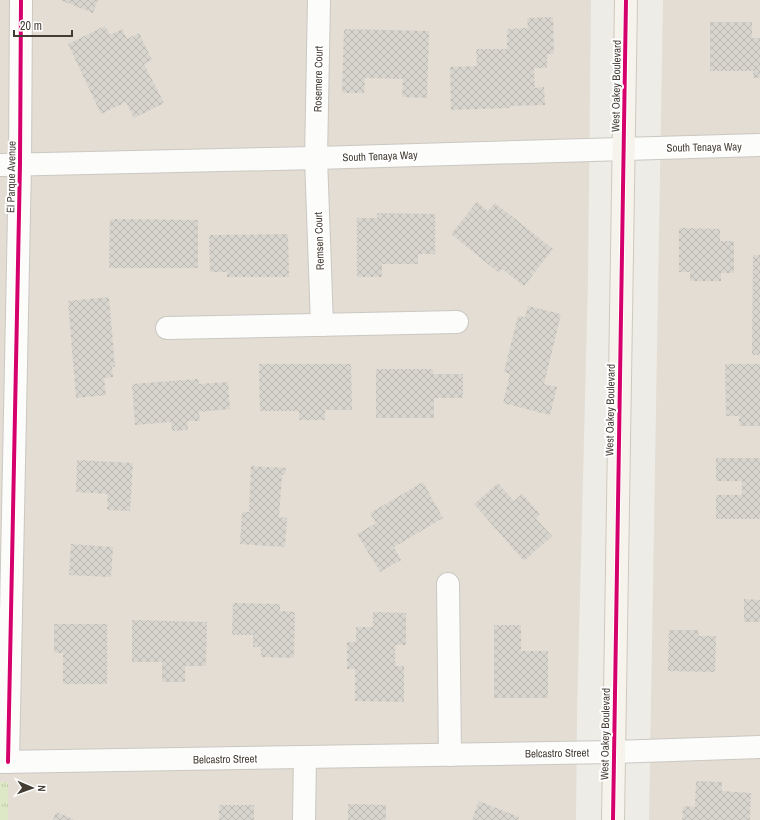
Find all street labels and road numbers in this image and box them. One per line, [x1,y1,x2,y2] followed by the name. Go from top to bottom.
[608,40,624,132] street label: West Oakey Boulevard
[310,45,326,112] street label: Rosemere Court
[666,139,742,155] street label: South Tenaya Way
[3,141,19,213] street label: El Parque Avenue
[342,148,418,164] street label: South Tenaya Way
[311,211,327,270] street label: Remsen Court
[602,364,618,456] street label: West Oakey Boulevard
[597,688,613,780] street label: West Oakey Boulevard
[525,745,590,761] street label: Belcastro Street
[193,751,258,767] street label: Belcastro Street

